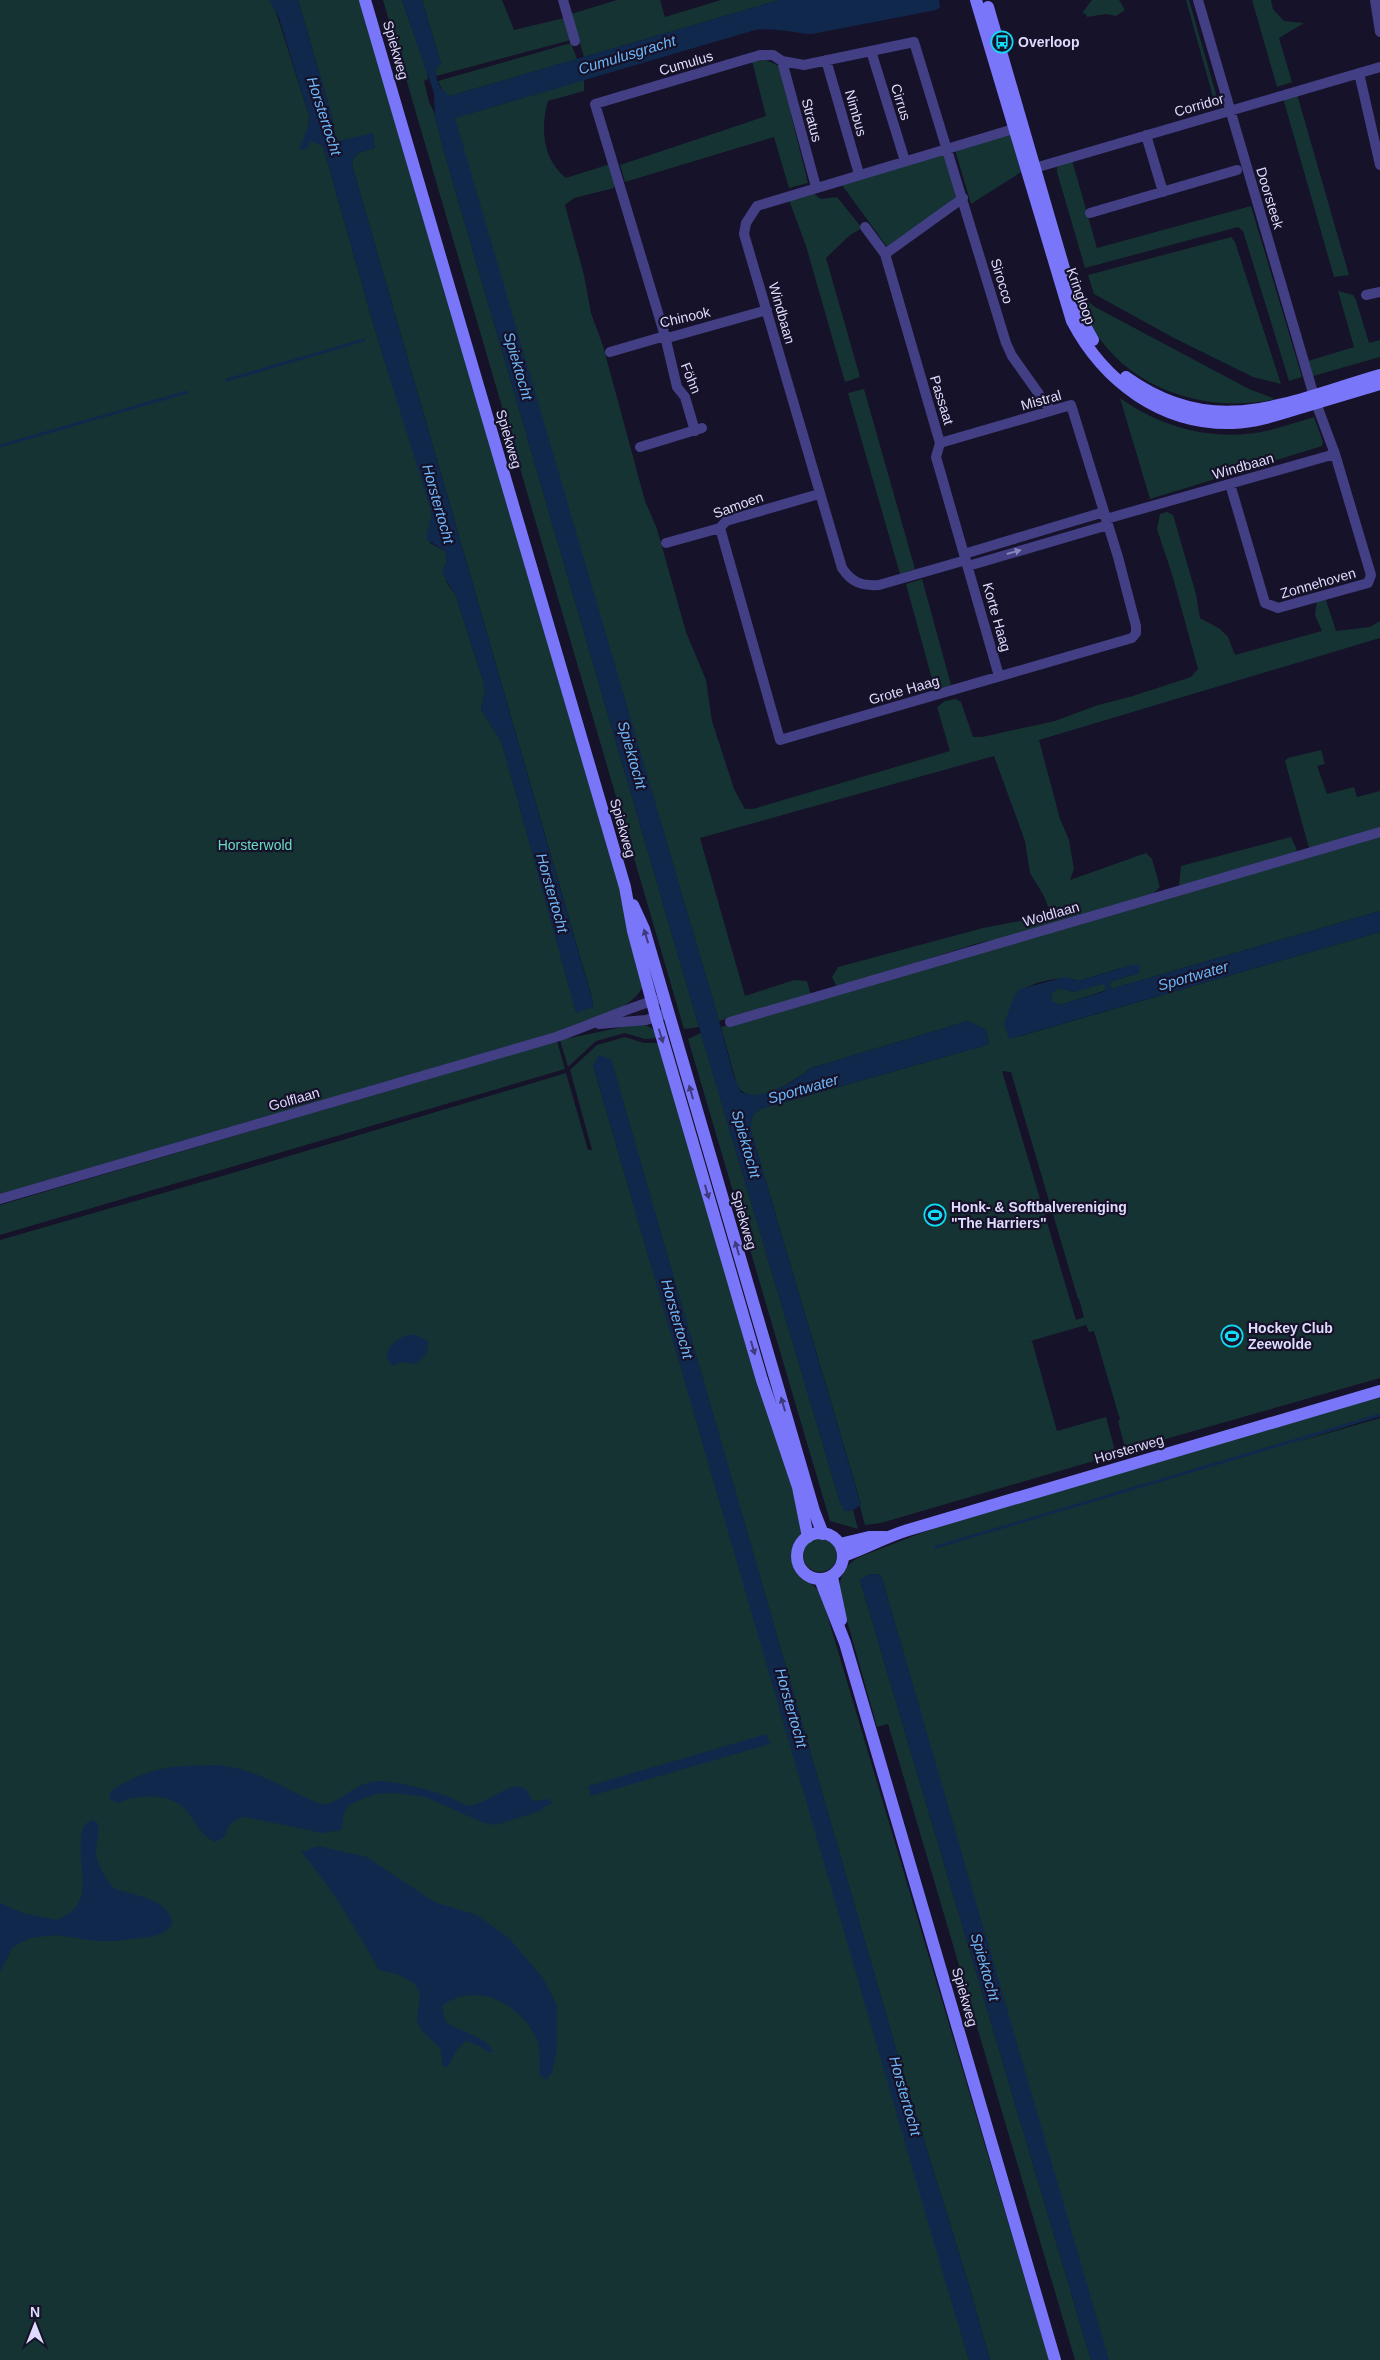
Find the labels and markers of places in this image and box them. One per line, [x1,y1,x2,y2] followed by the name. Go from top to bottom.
[990,30,1014,54] bus stop icon: Overloop
[1018,34,1079,50] place label: Overloop
[951,1199,1127,1231] place label: Honk- & Softbalvereniging "The Harriers"
[923,1203,947,1227] sports icon: Honk- & Softbalvereniging "The Harriers"
[1248,1320,1333,1352] place label: Hockey Club Zeewolde
[1220,1324,1244,1348] sports icon: Hockey Club Zeewolde

